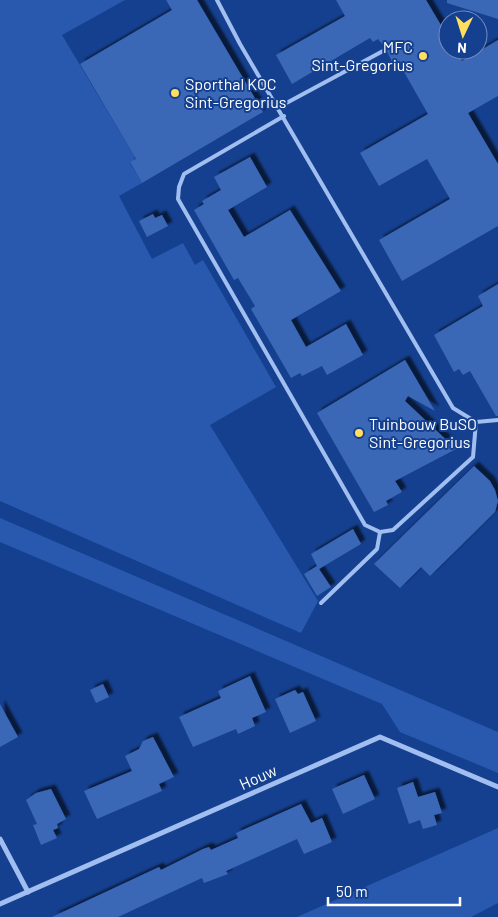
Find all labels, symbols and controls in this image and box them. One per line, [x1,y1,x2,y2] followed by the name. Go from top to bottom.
[438,10,488,60] north arrow
[312,37,413,74] place label: MFC Sint-Gregorius
[457,40,467,57] text: N
[417,50,429,62] marker: MFC Sint-Gregorius
[185,74,286,111] place label: Sporthal KOC Sint-Gregorius
[169,87,181,99] marker: Sporthal KOC Sint-Gregorius
[369,414,477,451] place label: Tuinbouw BuSO Sint-Gregorius
[353,427,365,439] marker: Tuinbouw BuSO Sint-Gregorius
[236,760,280,793] street label: Houw
[328,874,460,906] scale bar
[336,882,368,900] text: 50 m

